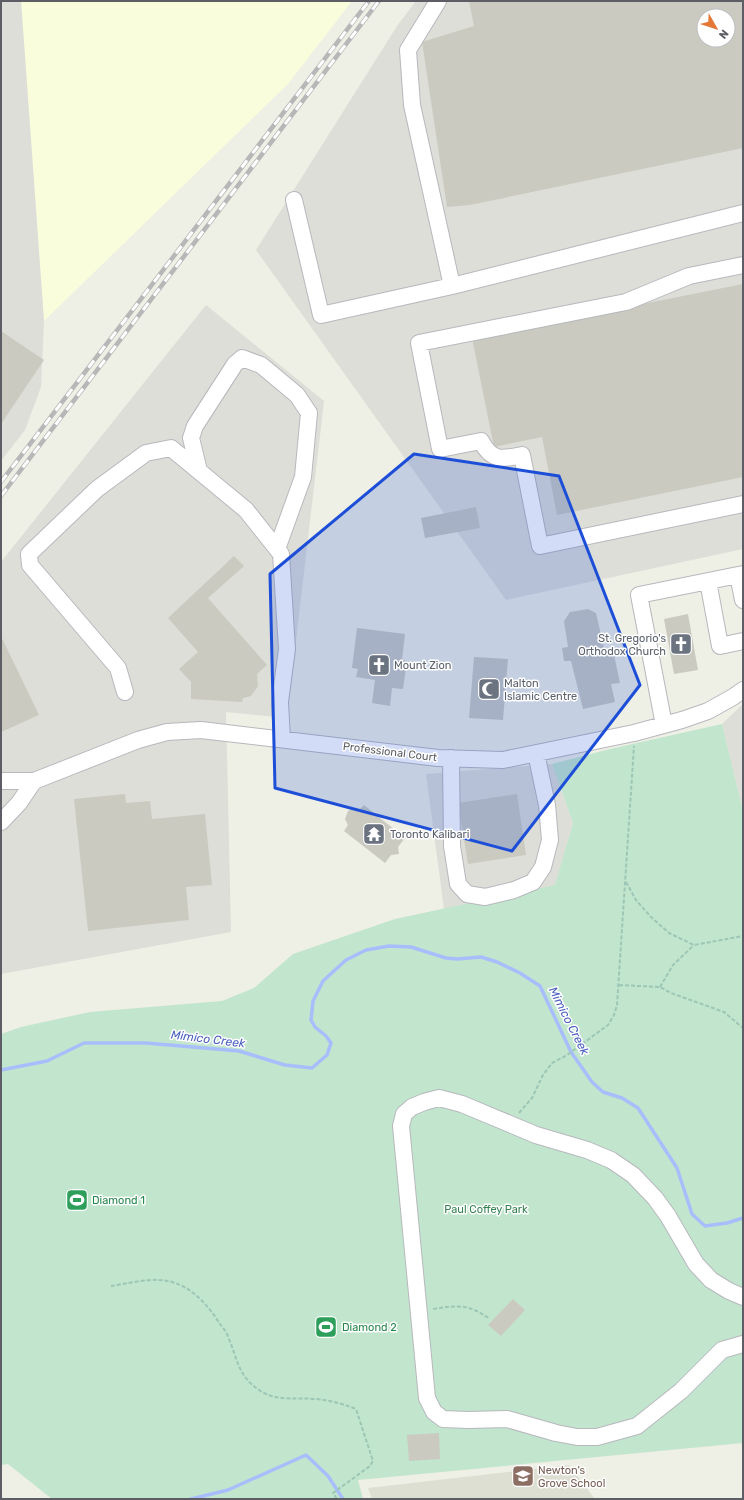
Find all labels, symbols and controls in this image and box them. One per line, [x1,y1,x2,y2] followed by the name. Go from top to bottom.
[696,8,736,48] north arrow
[716,27,731,41] text: N
[668,631,694,657] church icon: St. Gregorio's Orthodox Church
[578,632,666,658] place label: St. Gregorio's Orthodox Church
[366,652,392,678] church icon: Mount Zion
[394,659,452,672] place label: Mount Zion
[476,676,502,702] mosque icon: Malton Islamic Centre
[504,677,577,703] place label: Malton Islamic Centre
[342,740,438,764] street label: Professional Court
[361,821,387,847] temple icon: Toronto Kalibari
[390,828,469,841] place label: Toronto Kalibari
[546,985,593,1058] water label: Mimico Creek
[170,1028,247,1051] water label: Mimico Creek
[64,1187,90,1213] sports icon: Diamond 1
[92,1194,145,1207] place label: Diamond 1
[444,1203,528,1216] park label: Paul Coffey Park
[313,1314,339,1340] sports icon: Diamond 2
[342,1321,397,1334] place label: Diamond 2
[510,1463,536,1489] school or university icon: Newton's Grove School
[538,1464,605,1490] place label: Newton's Grove School

